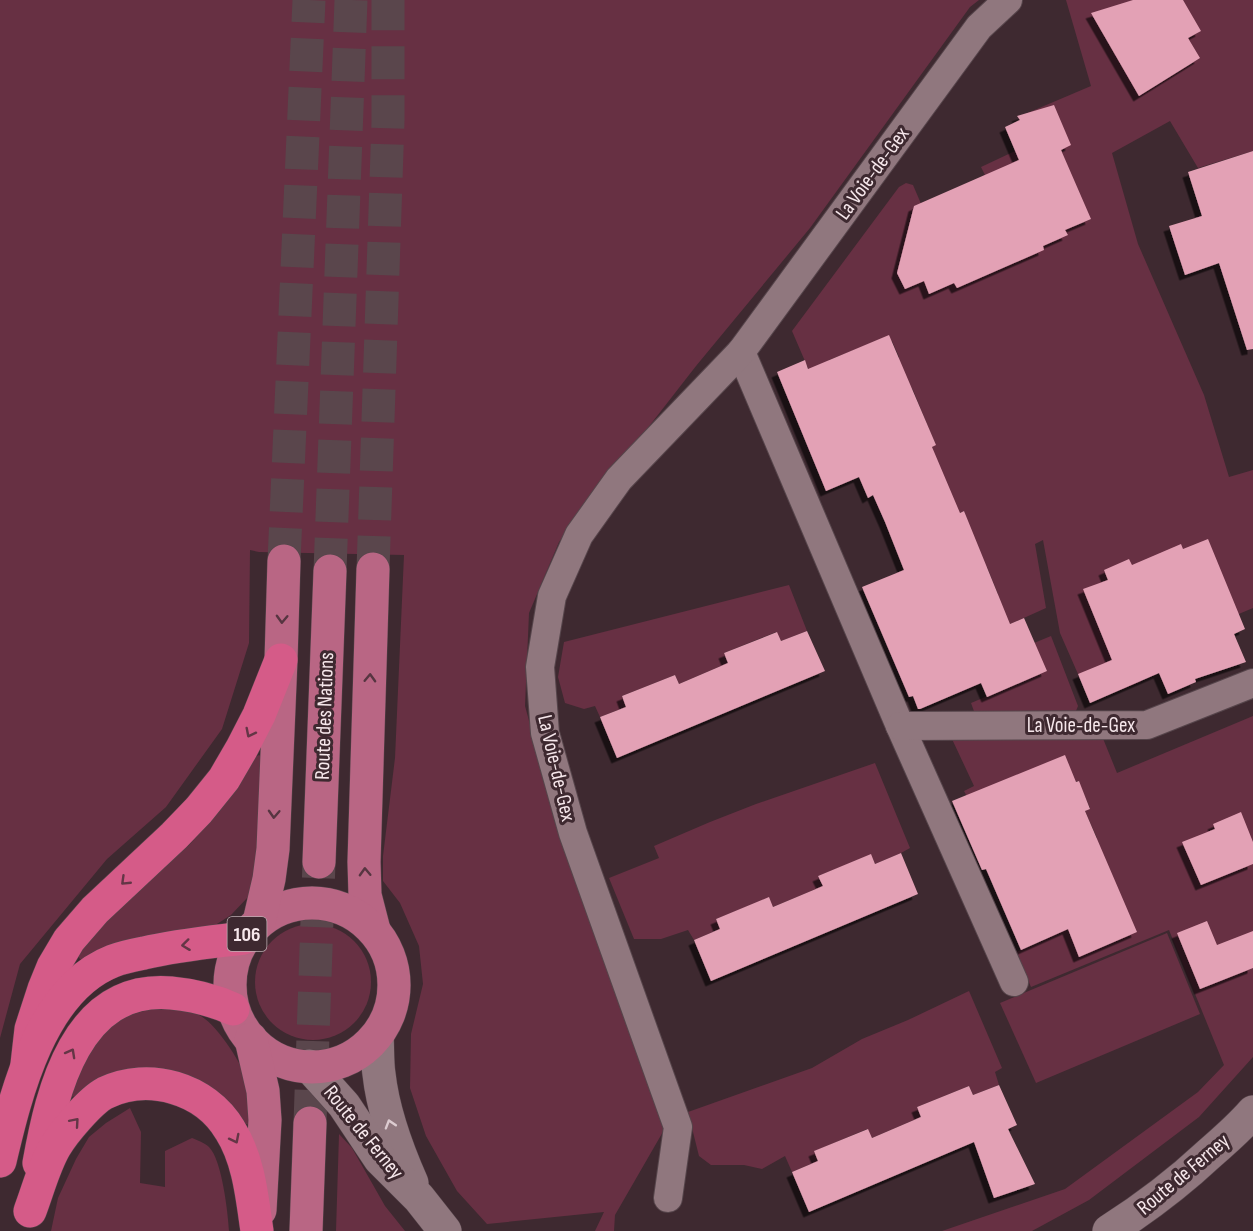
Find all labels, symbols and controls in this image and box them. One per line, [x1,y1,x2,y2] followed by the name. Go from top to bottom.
[830,122,914,224] street label: La Voie-de-Gex
[276,615,289,624] one-way arrow
[310,652,339,780] street label: Route des Nations
[364,673,376,682] one-way arrow
[532,712,581,824] street label: La Voie-de-Gex
[1027,713,1135,738] street label: La Voie-de-Gex
[246,727,257,738] one-way arrow
[268,810,281,819] one-way arrow
[358,868,371,877] one-way arrow
[122,874,132,885] one-way arrow
[228,917,266,951] road number: 106
[181,939,190,951] one-way arrow
[64,1049,75,1060] one-way arrow
[318,1081,409,1184] street label: Route de Ferney
[68,1118,79,1129] one-way arrow
[385,1119,397,1130] one-way arrow
[1132,1128,1235,1220] street label: Route de Ferney
[228,1133,239,1143] one-way arrow

